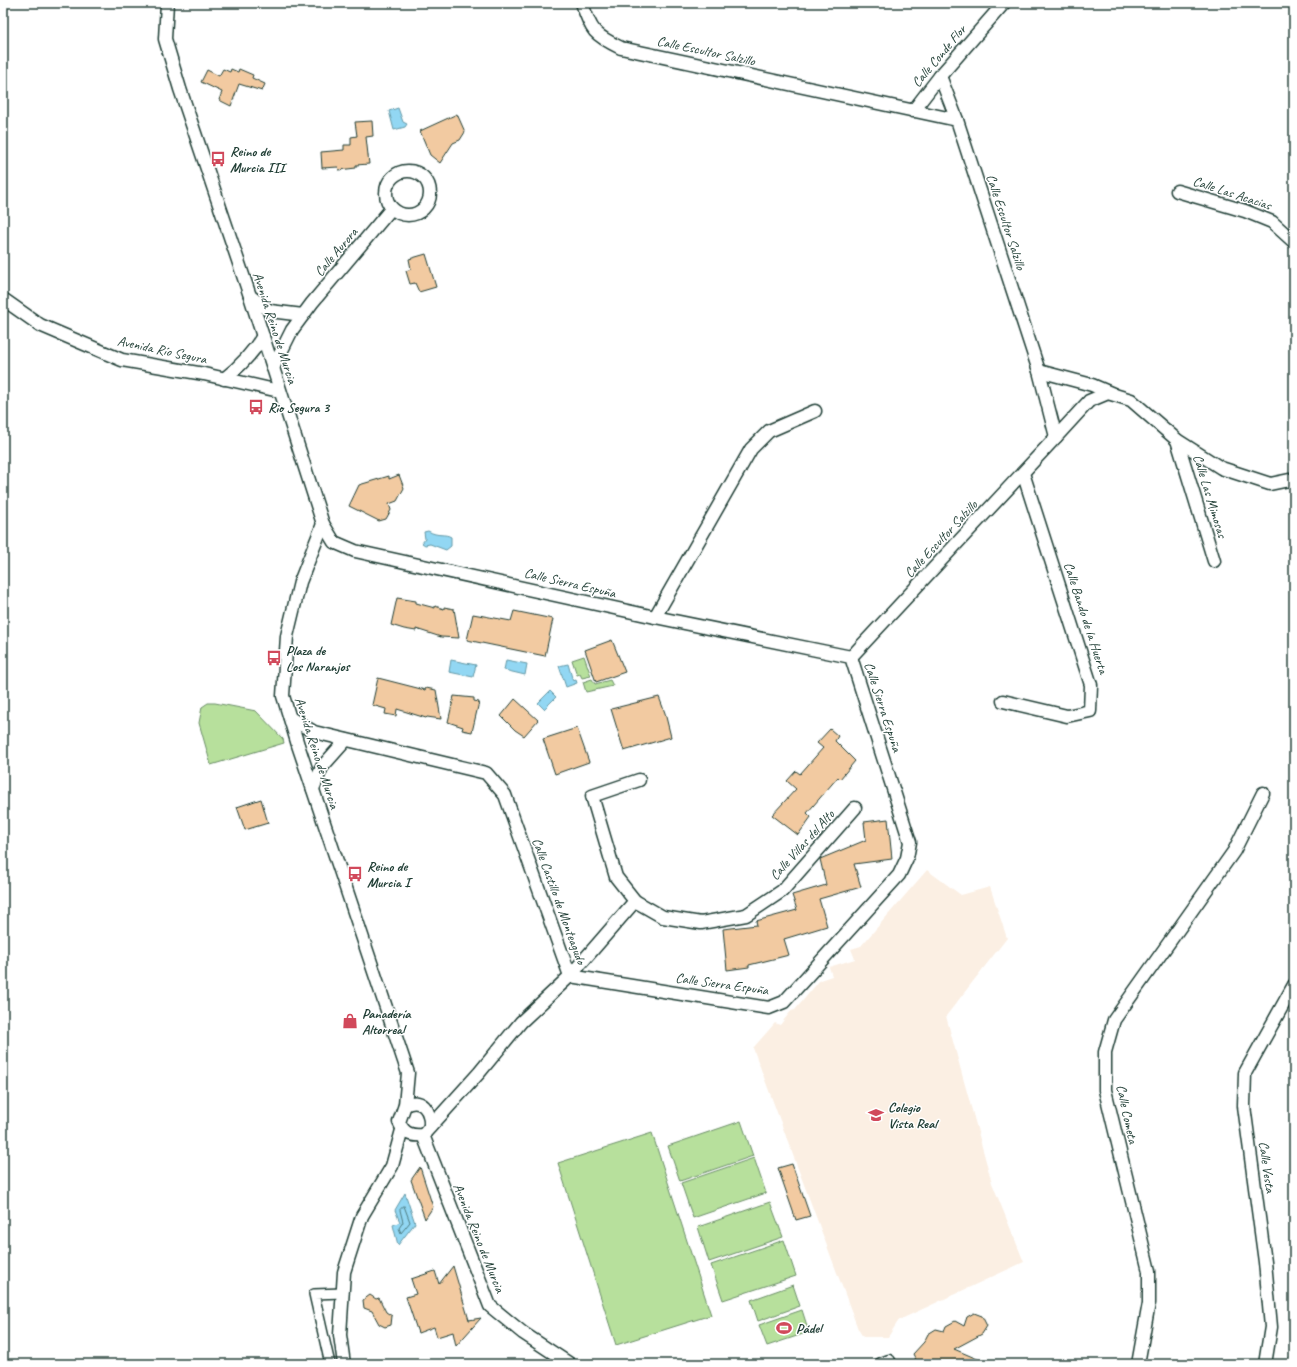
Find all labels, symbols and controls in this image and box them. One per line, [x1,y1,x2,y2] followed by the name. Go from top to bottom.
[908,21,970,90] street label: Calle Conde Flor
[656,32,757,70] street label: Calle Escultor Salzillo
[230,143,288,176] place label: Reino de Murcia III
[209,150,227,168] bus stop icon: Reino de Murcia III
[983,172,1030,273] street label: Calle Escultor Salzillo
[1191,172,1275,214] street label: Calle Las Acacias
[311,223,362,280] street label: Calle Aurora
[249,270,301,387] street label: Avenida Reino de Murcia
[116,332,209,368] street label: Avenida Río Segura
[247,398,265,416] bus stop icon: Rio Segura 3
[268,399,331,416] place label: Rio Segura 3
[1189,452,1231,541] street label: Calle Las Mimosas
[901,496,982,581] street label: Calle Escultor Salzillo
[1060,560,1112,677] street label: Calle Bando de la Huerta
[523,564,618,602] street label: Calle Sierra Espuña
[286,642,351,675] place label: Plaza de Los Naranjos
[265,649,283,667] bus stop icon: Plaza de Los Naranjos
[860,660,906,755] street label: Calle Sierra Espuña
[291,695,343,812] street label: Avenida Reino de Murcia
[766,806,839,884] street label: Calle Villas del Alto
[528,835,590,968] street label: Calle Castillo de Monteagudo
[367,858,413,891] place label: Reino de Murcia I
[346,865,364,883] bus stop icon: Reino de Murcia I
[675,969,770,999] street label: Calle Sierra Espuña
[362,1005,412,1038] place label: Panadería Altorreal
[341,1012,359,1030] shop icon: Panadería Altorreal
[1112,1083,1142,1146] street label: Calle Cometa
[888,1099,939,1132] place label: Colegio Vista Real
[867,1106,885,1124] school or university icon: Colegio Vista Real
[1255,1140,1279,1195] street label: Calle Vesta
[449,1181,509,1296] street label: Avenida Reino de Murcia
[775,1319,793,1337] sports icon: Pádel
[796,1320,824,1337] place label: Pádel

